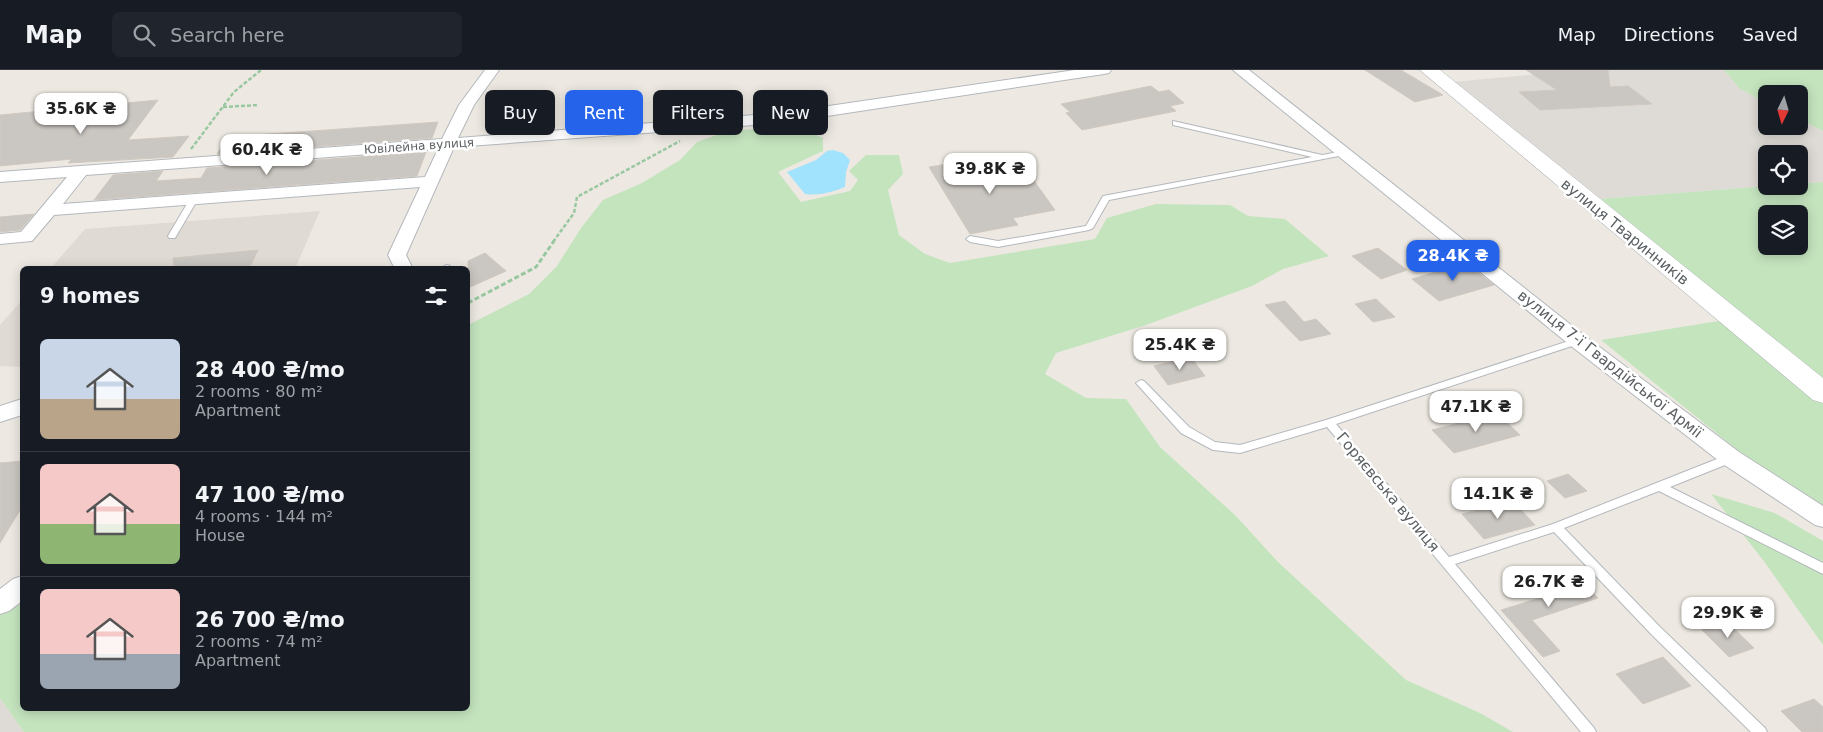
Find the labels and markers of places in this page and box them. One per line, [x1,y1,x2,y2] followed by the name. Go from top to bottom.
[35,92,127,135] pin: 35.6K ₴
[221,134,313,176] pin: 60.4K ₴
[944,152,1036,195] pin: 39.8K ₴
[1407,240,1499,282] pin: 28.4K ₴
[1134,328,1226,371] pin: 25.4K ₴
[1430,390,1522,433] pin: 47.1K ₴
[1452,478,1544,520] pin: 14.1K ₴
[1503,566,1595,608] pin: 26.7K ₴
[1682,596,1774,639] pin: 29.9K ₴

